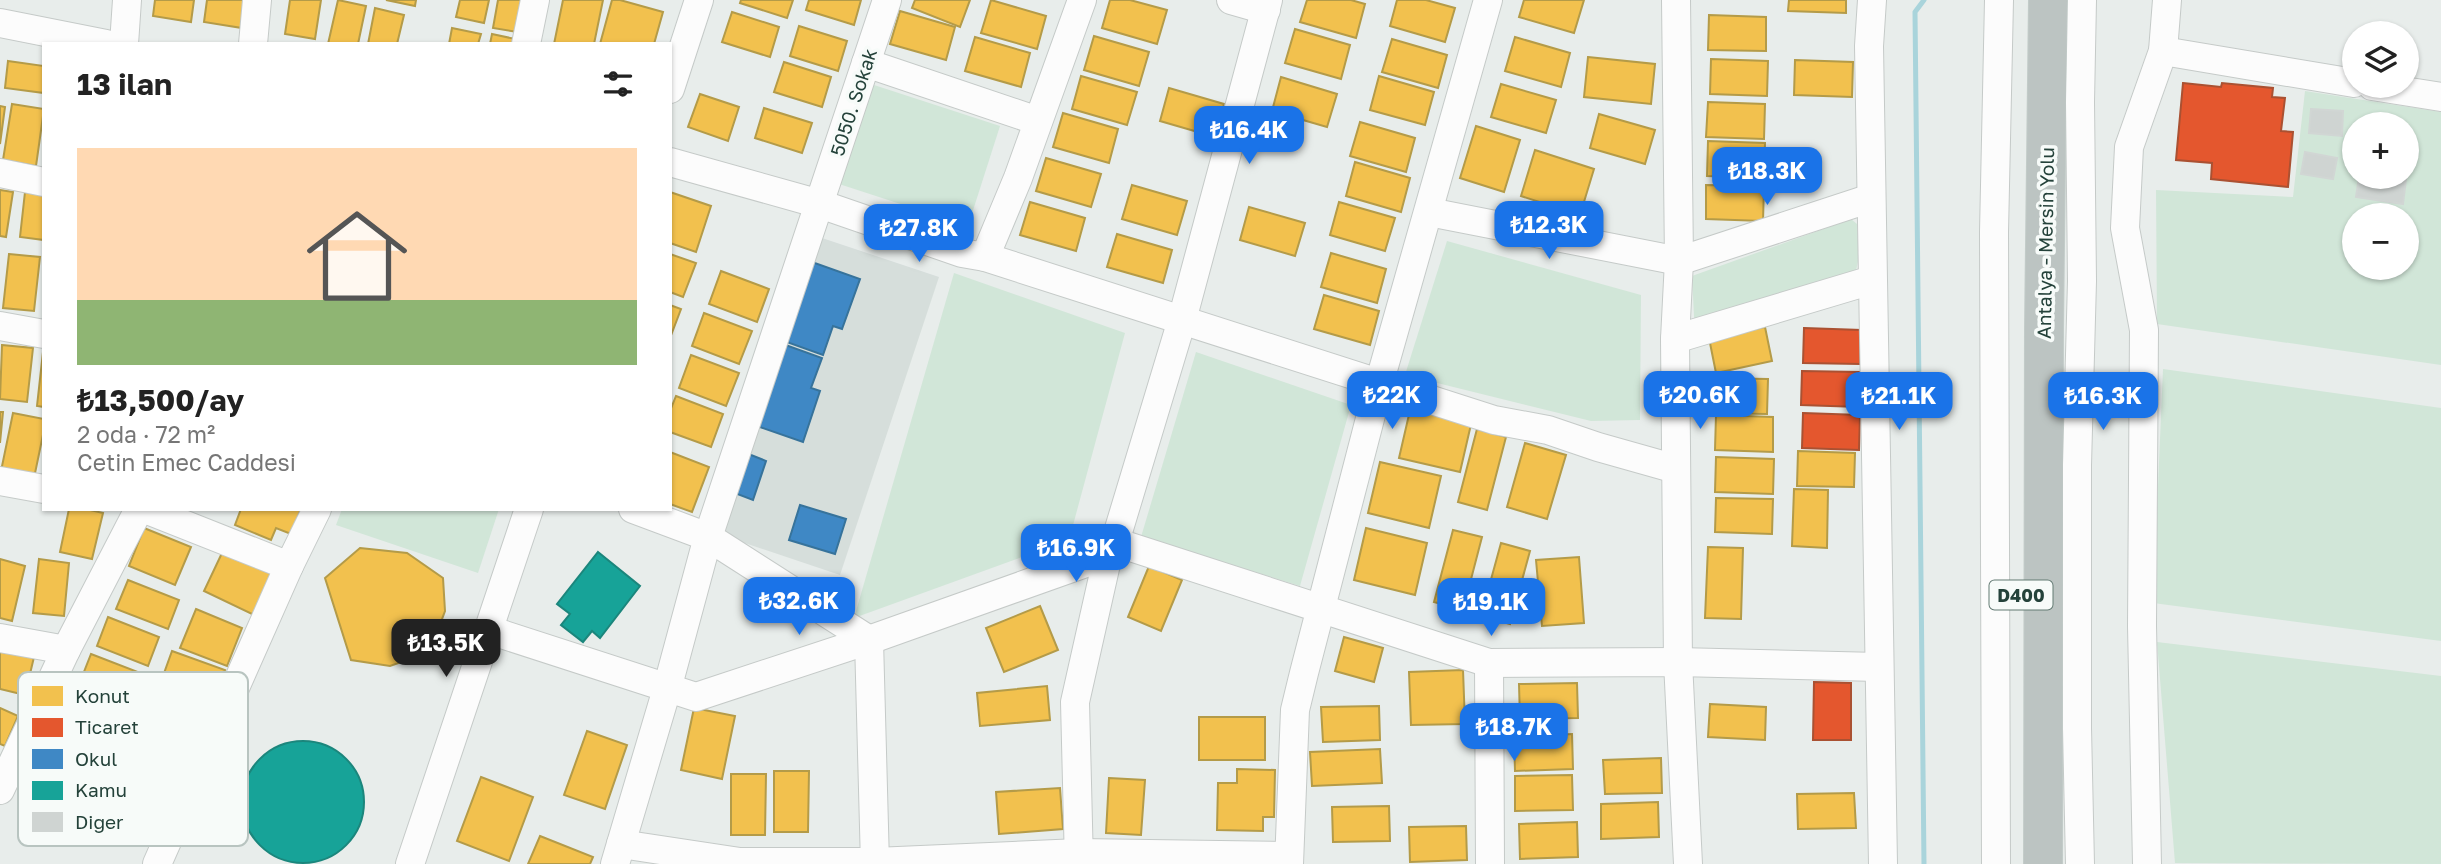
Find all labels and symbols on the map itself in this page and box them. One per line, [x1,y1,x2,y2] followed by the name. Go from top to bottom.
[825,45,881,159] street label: 5050. Sokak
[1192,106,1306,166] pin: ₺16.4K
[2032,147,2058,339] street label: Antalya - Mersin Yolu
[1710,148,1824,207] pin: ₺18.3K
[1492,202,1606,261] pin: ₺12.3K
[862,204,976,264] pin: ₺27.8K
[1351,372,1433,431] pin: ₺22K
[1643,372,1757,431] pin: ₺20.6K
[1842,372,1956,432] pin: ₺21.1K
[2046,372,2160,432] pin: ₺16.3K
[1019,524,1133,584] pin: ₺16.9K
[742,578,856,637] pin: ₺32.6K
[1434,578,1548,638] pin: ₺19.1K
[1990,580,2052,610] road number: D400
[389,620,503,679] pin: ₺13.5K
[18,672,248,846] legend
[75,684,130,707] text: Konut
[1457,704,1571,763] pin: ₺18.7K
[75,715,139,738] text: Ticaret
[75,747,117,770] text: Okul
[75,778,127,801] text: Kamu
[75,810,124,833] text: Diğer

